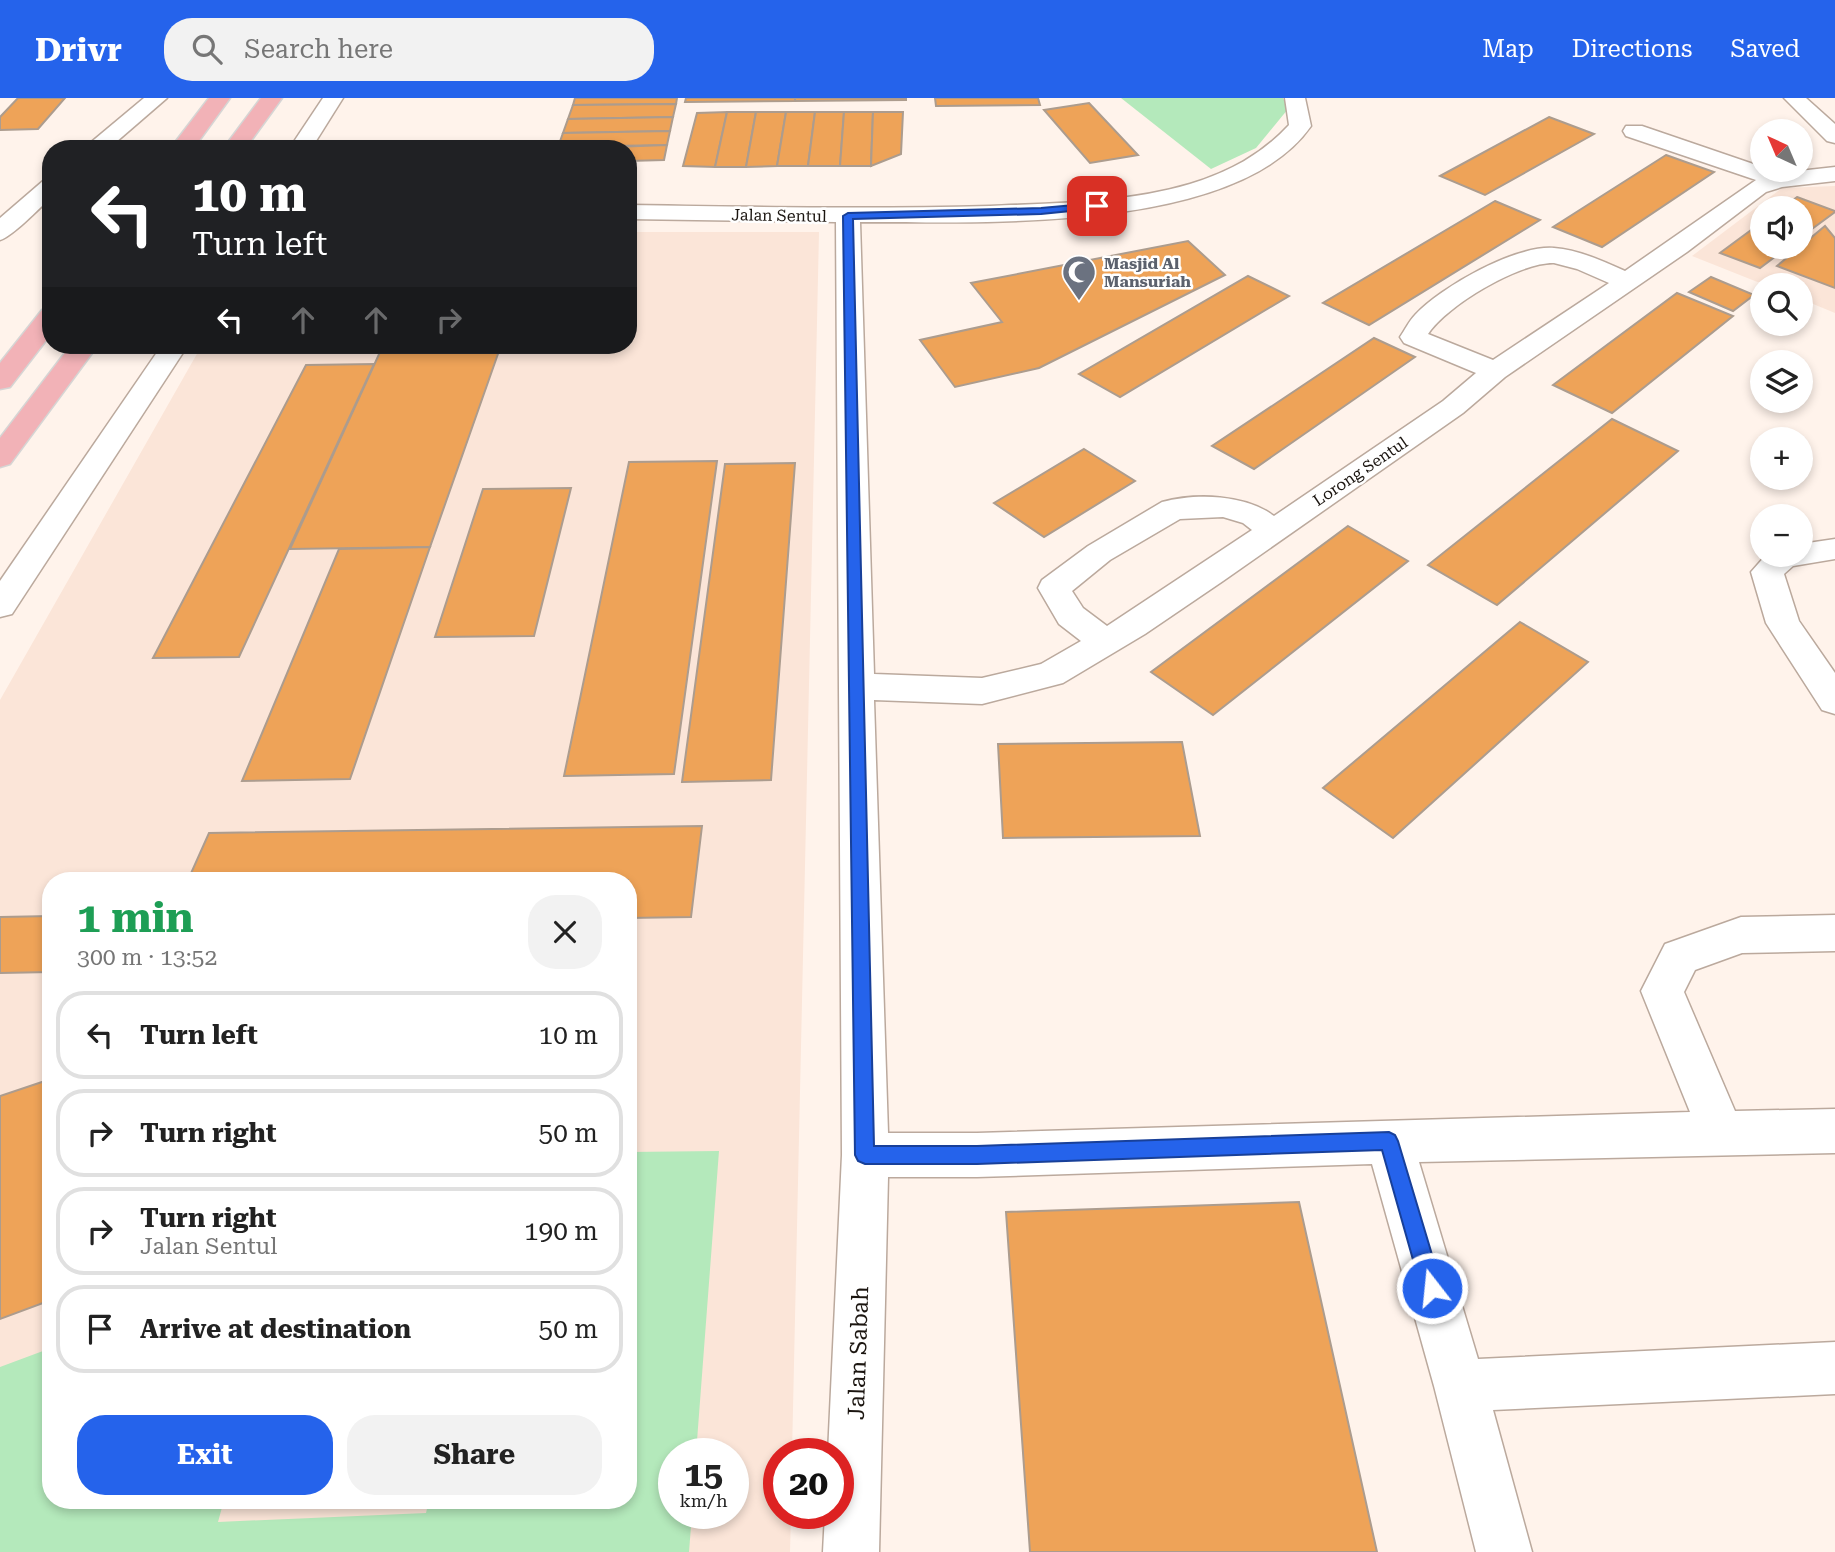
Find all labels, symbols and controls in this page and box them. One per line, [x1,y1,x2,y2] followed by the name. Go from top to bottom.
[164,18,654,81] search box
[35,30,122,69] text: Drivr
[188,30,226,68] icon: search
[244,34,393,64] text: Search here
[1482,35,1534,63] text: Map
[1572,35,1692,63] text: Directions
[1730,35,1800,63] text: Saved
[1750,119,1813,182] north arrow
[1750,119,1813,567] map controls
[192,166,307,223] text: 10 m
[77,168,168,259] icon: left
[1067,176,1127,236] pin
[1078,187,1116,225] icon: arrive
[1750,196,1813,259] button: sound
[731,205,827,226] street label: Jalan Sentul
[192,225,327,263] text: Turn left
[1060,253,1098,302] mosque icon: Masjid Al Mansuriah
[1104,254,1191,291] place label: Masjid Al Mansuriah
[1750,273,1813,336] button: search
[211,301,249,339] icon: left
[284,301,322,339] icon: ahead
[357,301,395,339] icon: ahead
[430,301,468,339] icon: right
[1750,350,1813,413] button: layers
[1750,427,1813,490] button: +
[1309,433,1411,510] street label: Lorong Sentul
[1750,504,1813,567] button: −
[77,893,194,942] text: 1 min
[528,895,602,969] button: close
[77,944,217,971] text: 300 m · 13:52
[81,1016,119,1054] icon: left
[140,1020,258,1050] text: Turn left
[539,1020,598,1050] text: 10 m
[81,1114,119,1152] icon: right
[140,1118,276,1148] text: Turn right
[539,1118,598,1148] text: 50 m
[140,1203,276,1233] text: Turn right
[81,1212,119,1250] icon: right
[524,1216,598,1246] text: 190 m
[140,1233,277,1260] text: Jalan Sentul
[1395,1251,1469,1325] position arrow
[843,1285,874,1420] street label: Jalan Sabah
[81,1310,119,1348] icon: arrive
[140,1314,411,1344] text: Arrive at destination
[539,1314,598,1344] text: 50 m
[77,1415,333,1495] button: Exit
[347,1415,602,1495] button: Share
[763,1438,854,1529] speed limit sign: 20
[684,1454,723,1495] text: 15
[679,1490,728,1511] text: km/h

